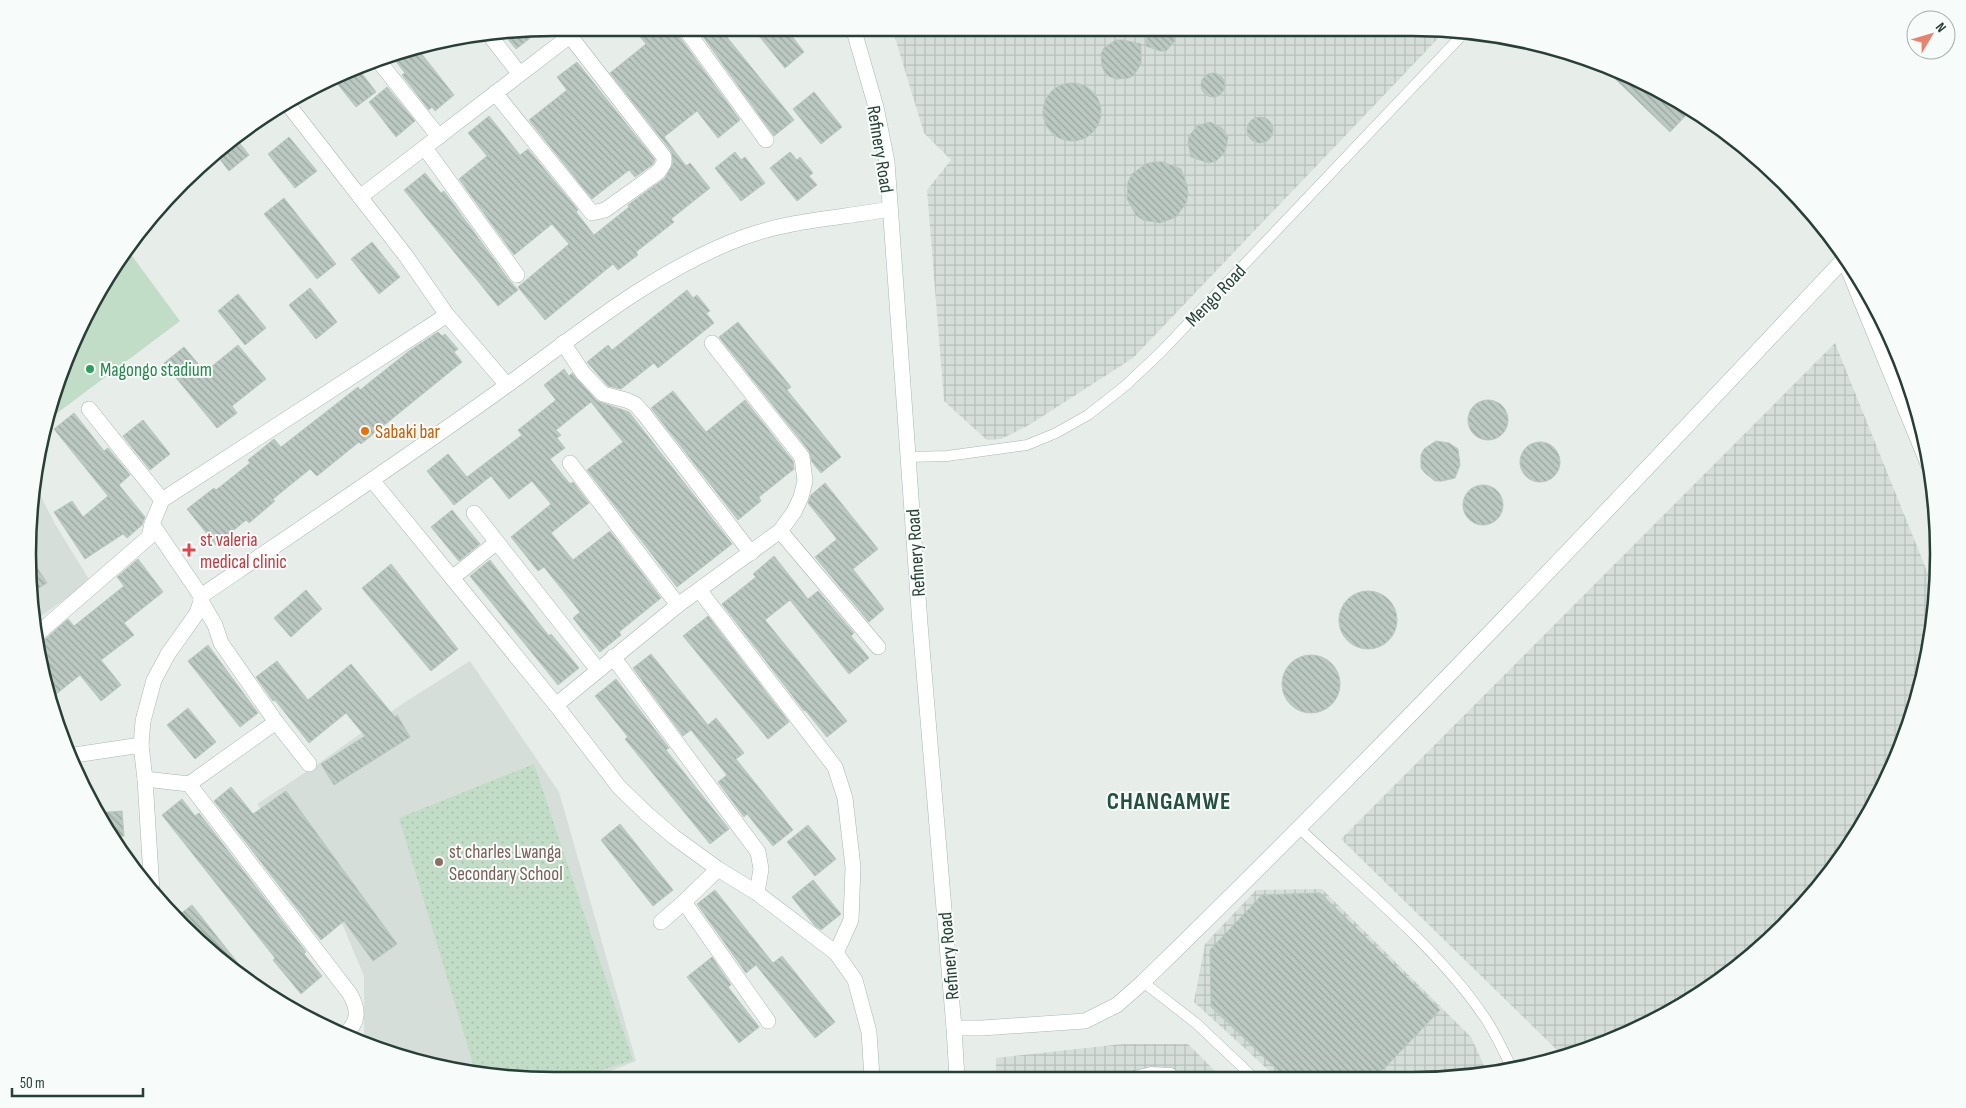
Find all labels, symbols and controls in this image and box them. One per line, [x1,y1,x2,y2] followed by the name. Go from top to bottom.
[1906,10,1956,60] north arrow
[1932,19,1950,35] text: N
[861,104,898,194] street label: Refinery Road
[1181,260,1251,332] street label: Mengo Road
[100,359,212,382] place label: Magongo stadium
[84,363,96,375] marker: Magongo stadium
[375,421,441,444] place label: Sabaki bar
[359,425,371,437] marker: Sabaki bar
[902,508,931,598] street label: Refinery Road
[200,529,287,574] place label: st valeria medical clinic
[182,543,196,557] marker: st valeria medical clinic
[1107,787,1231,816] district label: CHANGAMWE
[449,841,563,886] place label: st charles Lwanga Secondary School
[433,856,445,868] marker: st charles Lwanga Secondary School
[934,911,965,1001] street label: Refinery Road
[12,1066,144,1098] scale bar
[20,1074,45,1093] text: 50 m

